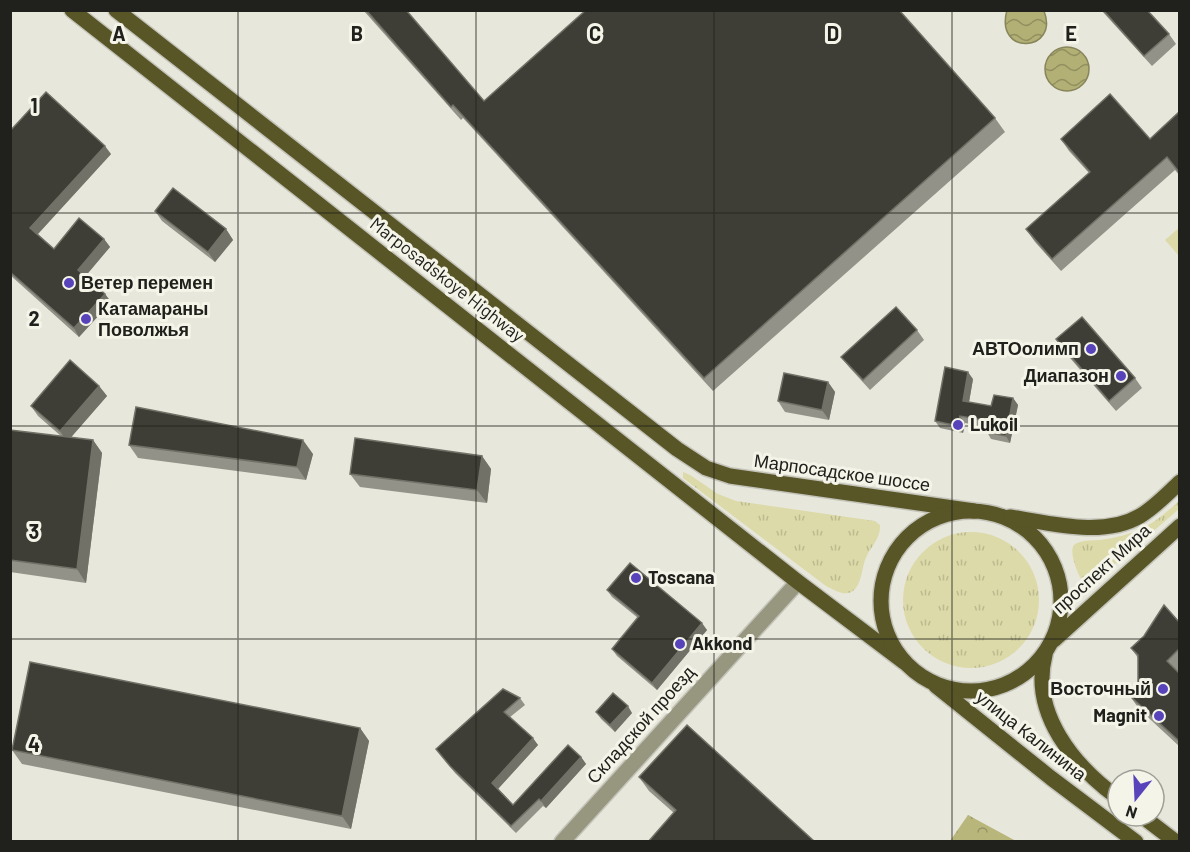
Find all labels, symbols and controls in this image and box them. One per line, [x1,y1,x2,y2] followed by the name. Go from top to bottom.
[112,21,126,45] text: A
[351,21,363,45] text: B
[589,21,601,45] text: C
[827,21,839,45] text: D
[1065,21,1077,45] text: E
[30,93,38,117] text: 1
[366,212,529,346] street label: Marposadskoye Highway
[81,271,213,293] place label: Ветер перемен
[62,276,76,290] marker: Ветер перемен
[98,297,208,340] place label: Катамараны Поволжья
[28,306,40,330] text: 2
[79,312,93,326] marker: Катамараны Поволжья
[972,337,1079,359] place label: АВТОолимп
[1084,342,1098,356] marker: АВТОолимп
[1024,364,1109,386] place label: Диапазон
[1114,369,1128,383] marker: Диапазон
[970,413,1018,435] place label: Lukoil
[951,418,965,432] marker: Lukoil
[753,449,932,495] street label: Марпосадское шоссе
[1048,518,1155,618] street label: проспект Мира
[29,519,39,543] text: 3
[648,566,715,588] place label: Toscana
[629,571,643,585] marker: Toscana
[692,632,752,654] place label: Akkond
[673,637,687,651] marker: Akkond
[582,661,699,788] street label: Складской проезд
[1050,677,1151,699] place label: Восточный
[1156,682,1170,696] marker: Восточный
[972,685,1092,786] street label: улица Калинина
[1093,704,1147,726] place label: Magnit
[1152,709,1166,723] marker: Magnit
[28,732,40,756] text: 4
[1106,768,1166,828] north arrow
[1123,802,1139,823] text: N

